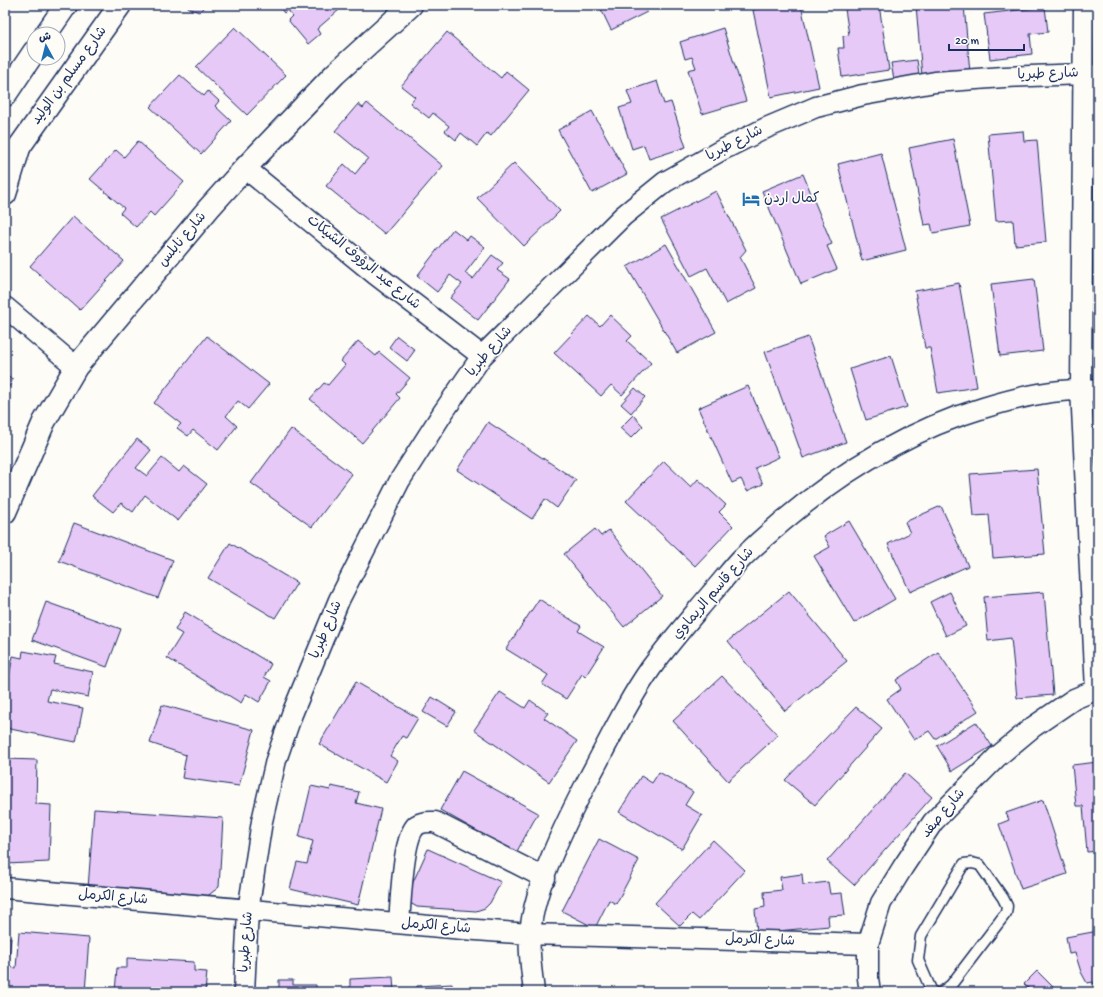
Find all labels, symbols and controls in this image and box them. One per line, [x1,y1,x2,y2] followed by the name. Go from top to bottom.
[29,24,111,128] street label: شارع مسلم بن الوليد
[26,26,66,66] north arrow
[949,26,1024,52] scale bar
[955,35,980,49] text: 20 m
[1017,65,1079,85] street label: شارع طبريا
[704,123,766,165] street label: شارع طبريا
[741,189,761,209] hotel icon: كمال اردن
[764,191,820,208] place label: كمال اردن
[155,209,211,271] street label: شارع نابلس
[303,212,423,314] street label: شارع عبد الرؤوف الشيكات
[463,323,517,381] street label: شارع طبريا
[669,545,759,643] street label: شارع قاسم الريماوي
[307,598,347,662] street label: شارع طبريا
[918,786,970,842] street label: شارع صفد
[77,886,149,910] street label: شارع الكرمل
[236,911,258,973] street label: شارع طبريا
[400,915,472,939] street label: شارع الكرمل
[725,931,795,951] street label: شارع الكرمل

